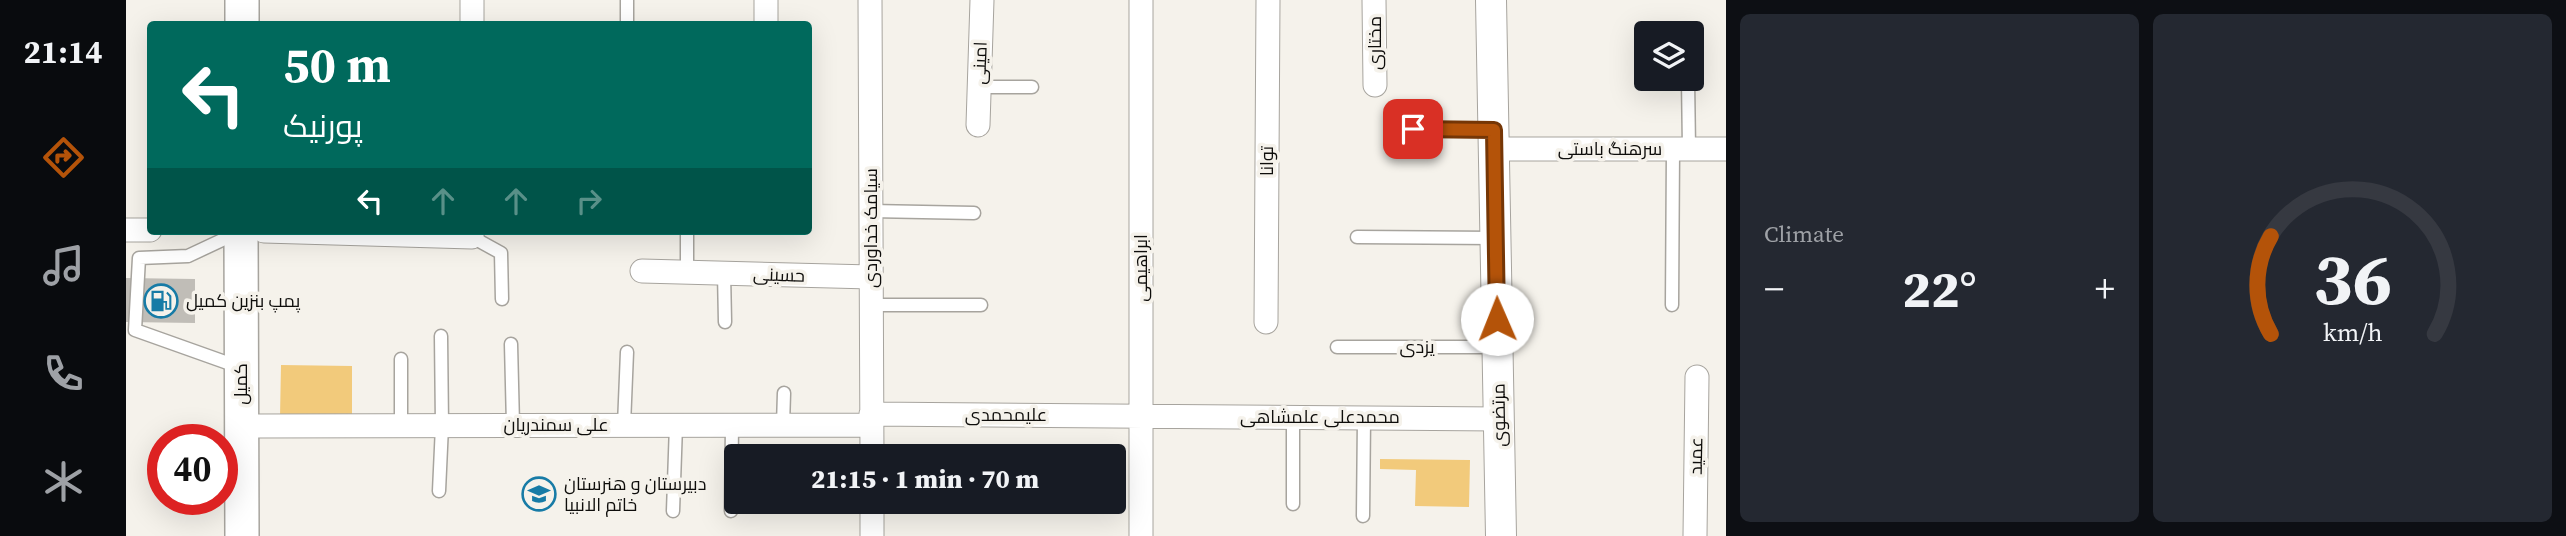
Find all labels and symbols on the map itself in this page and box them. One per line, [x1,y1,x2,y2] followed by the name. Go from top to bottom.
[1362,16,1387,70] street label: مختاری
[966,41,993,85] street label: امینی
[1383,99,1443,159] pin
[1558,136,1662,161] street label: سرهنگ باستی
[1254,146,1279,176] street label: توانا
[858,168,883,288] street label: سیامک خداوردی
[1128,234,1153,302] street label: ابراهیمی
[753,261,805,288] street label: حسینی
[142,282,180,320] fuel station icon: پمپ بنزین کمیل
[1460,282,1534,356] position arrow
[186,288,300,313] place label: پمپ بنزین کمیل
[1399,334,1435,359] street label: یزدی
[228,363,253,405] street label: کمیل
[1485,383,1512,447] street label: مرتضوی
[965,402,1047,427] street label: علیمحمدی
[1240,404,1400,429] street label: محمدعلی علمشاهی
[503,412,609,437] street label: علی سمندریان
[147,424,238,515] speed limit sign: 40
[1683,437,1708,475] street label: عمید
[564,471,706,517] place label: دبیرستان و هنرستان خاتم الانبیا
[520,475,558,513] school or university icon: دبیرستان و هنرستان خاتم الانبیا

